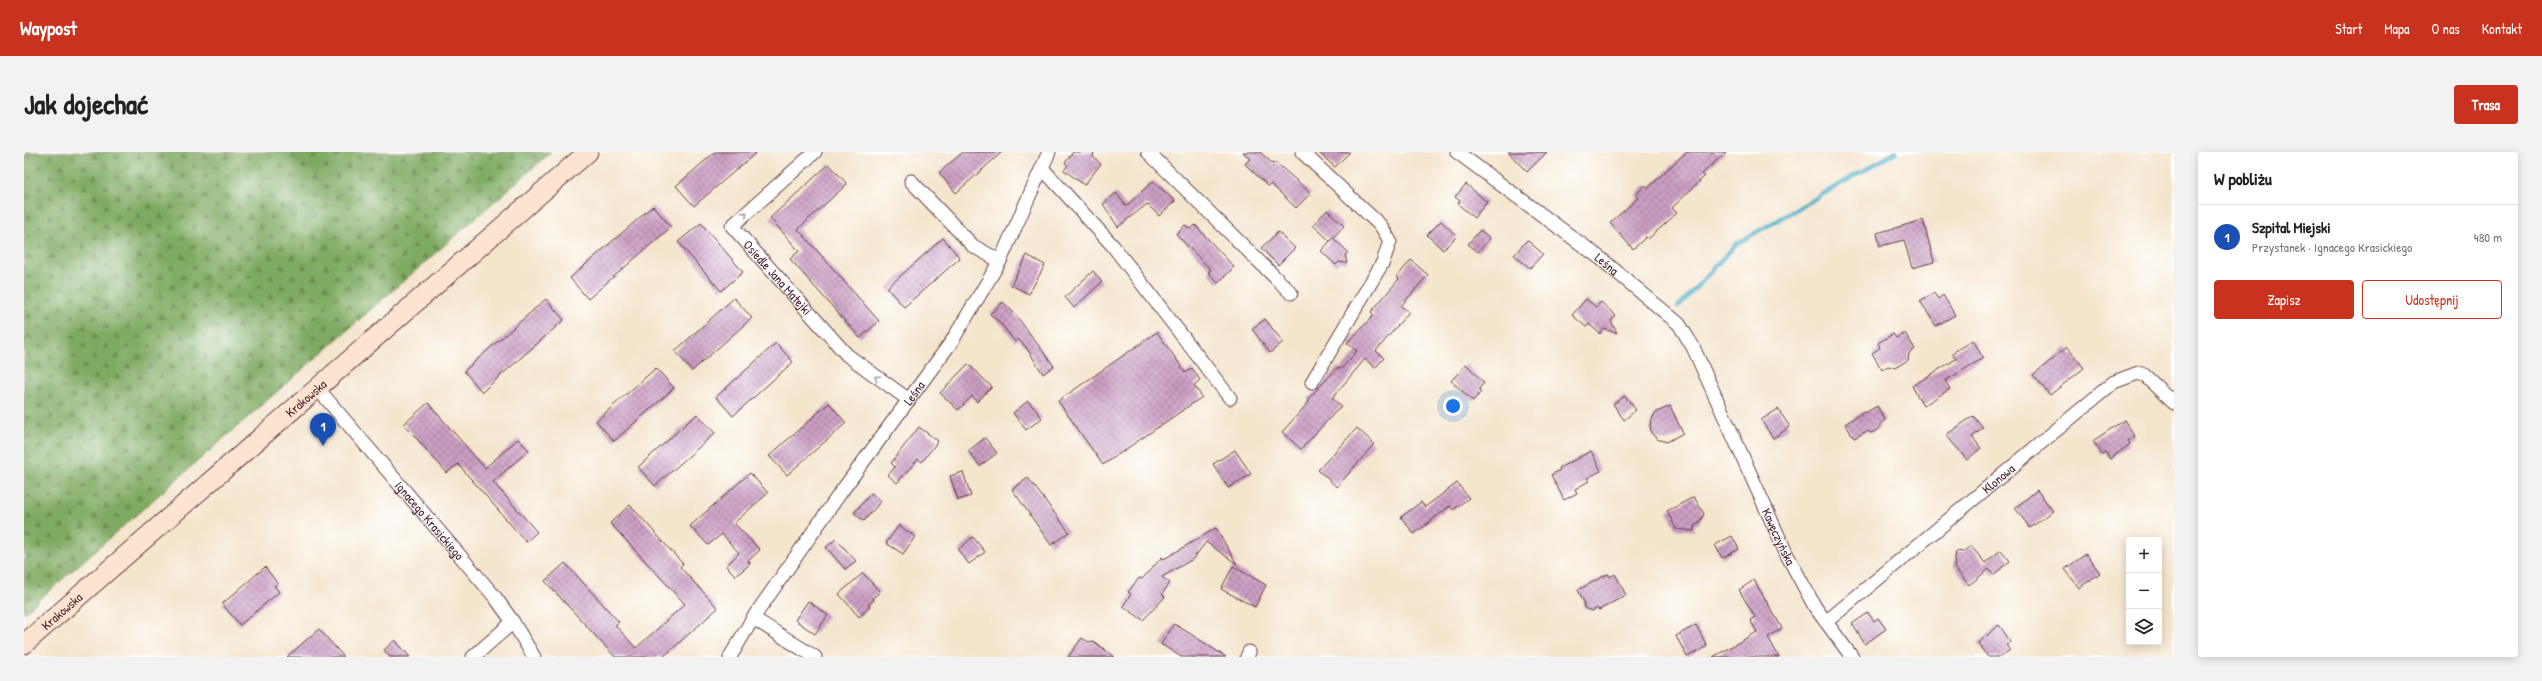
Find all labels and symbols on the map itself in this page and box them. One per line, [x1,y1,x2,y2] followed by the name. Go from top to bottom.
[741,212,748,219] one-way arrow
[739,236,816,319] street label: Osiedle Jana Matejki
[1591,248,1623,279] street label: Leśna
[281,375,330,421] street label: Krakowska
[874,376,881,383] one-way arrow
[899,377,929,409] street label: Leśna
[1443,396,1463,416] your location
[310,413,336,446] pin: 1
[1978,460,2018,498] street label: Klonowa
[391,477,469,564] street label: Ignacego Krasickiego
[1758,505,1800,568] street label: Kawęczyńska
[37,588,86,634] street label: Krakowska

